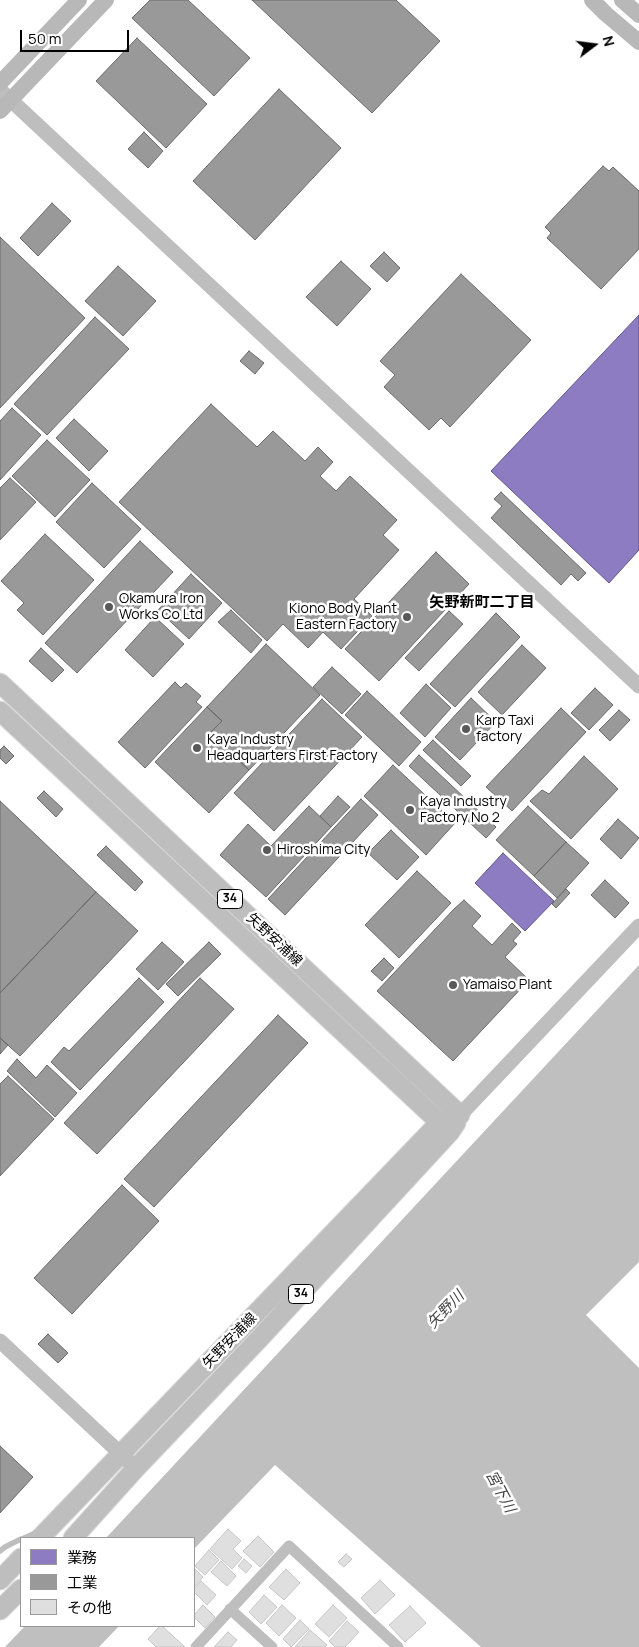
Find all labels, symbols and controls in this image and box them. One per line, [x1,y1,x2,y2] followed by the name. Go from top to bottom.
[22,20,131,52] scale bar
[569,20,619,70] north arrow
[28,28,62,49] text: 50 m
[598,34,619,48] text: N
[119,591,204,624] place label: Okamura Iron Works Co Ltd
[430,594,534,612] district label: 矢野新町二丁目
[103,601,115,613] marker: Okamura Iron Works Co Ltd
[289,601,397,634] place label: Kiono Body Plant Eastern Factory
[401,611,413,623] marker: Kiono Body Plant Eastern Factory
[476,713,534,746] place label: Karp Taxi factory
[460,723,472,735] marker: Karp Taxi factory
[207,732,378,764] place label: Kaya Industry Headquarters First Factory
[191,742,203,754] marker: Kaya Industry Headquarters First Factory
[420,794,507,826] place label: Kaya Industry Factory No 2
[404,804,416,816] marker: Kaya Industry Factory No 2
[277,842,370,858] place label: Hiroshima City
[261,844,273,856] marker: Hiroshima City
[218,890,242,909] road number: 34
[243,910,305,970] street label: 矢野安浦線
[463,977,552,993] place label: Yamaiso Plant
[447,979,459,991] marker: Yamaiso Plant
[288,1285,314,1304] road number: 34
[424,1288,468,1332] water label: 矢野川
[200,1310,260,1372] street label: 矢野安浦線
[481,1468,519,1516] water label: 宮下川
[20,1537,195,1627] legend
[67,1547,97,1568] text: 業務
[67,1572,97,1593] text: 工業
[67,1597,112,1618] text: その他

